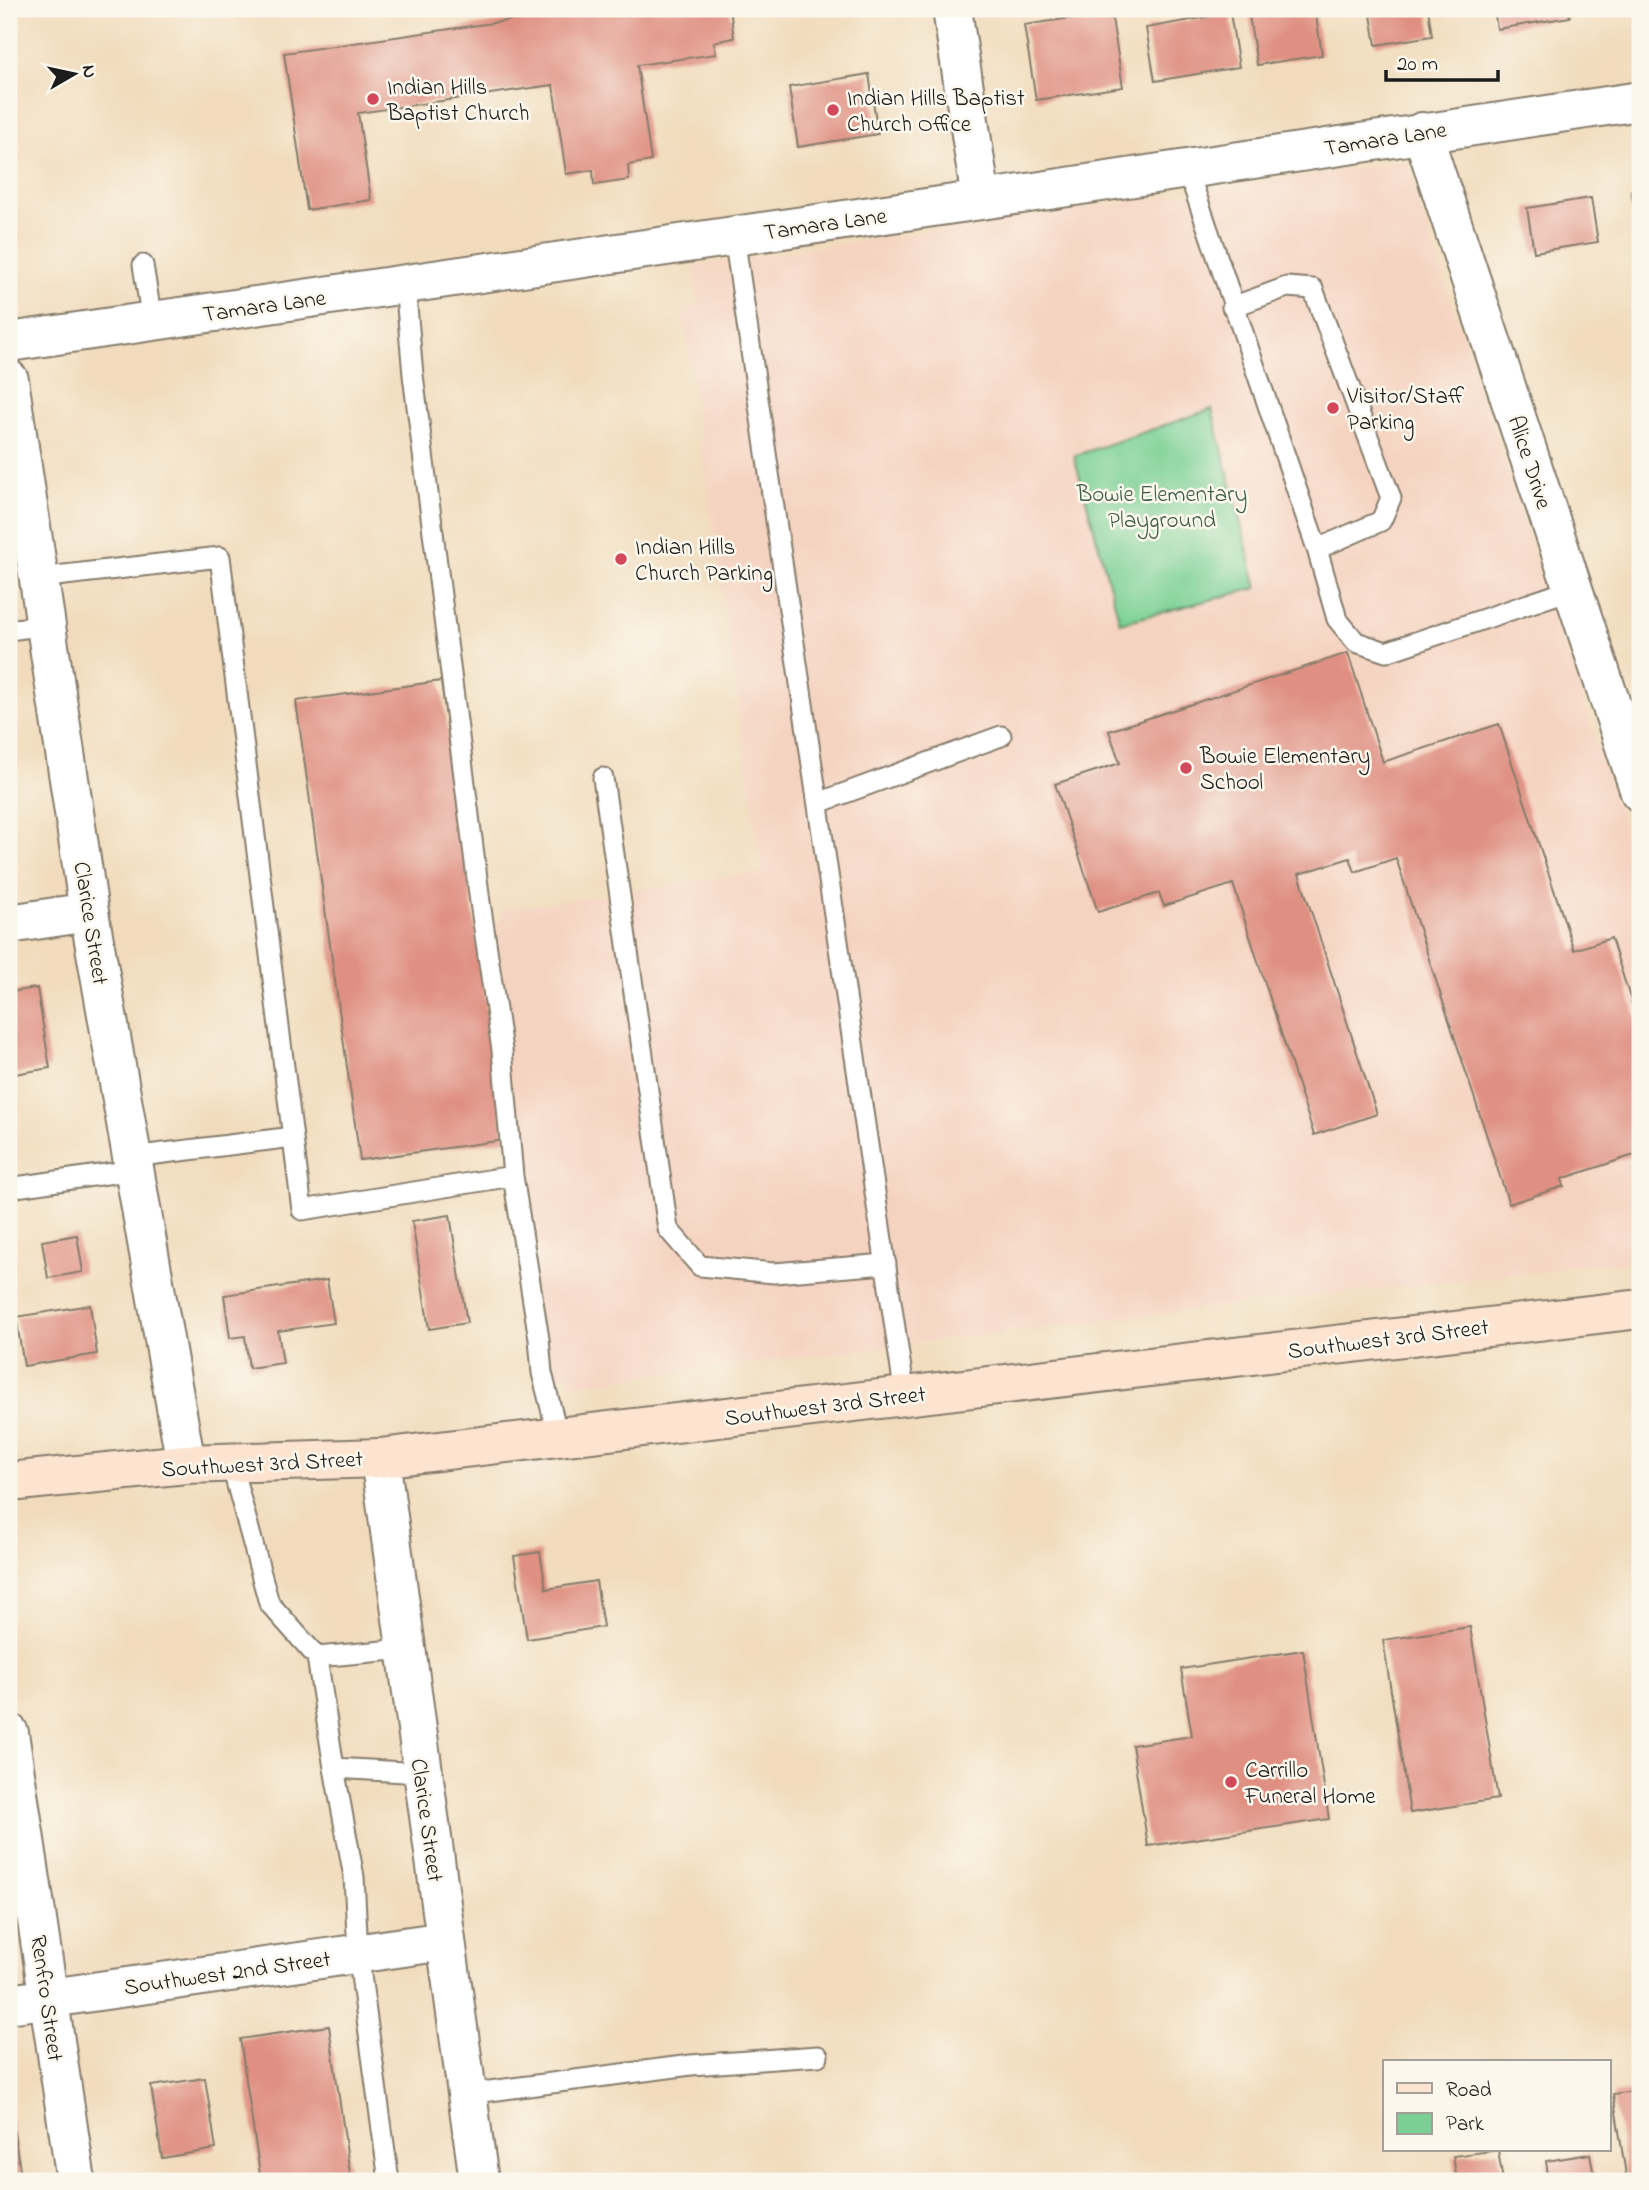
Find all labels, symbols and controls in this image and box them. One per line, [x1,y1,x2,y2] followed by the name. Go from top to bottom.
[38,38,108,108] north arrow
[1386,38,1498,82] scale bar
[1397,50,1438,80] text: 20 m
[74,63,103,80] text: N
[386,72,529,131] place label: Indian Hills Baptist Church
[847,83,1025,142] place label: Indian Hills Baptist Church Office
[365,91,381,107] marker: Indian Hills Baptist Church
[825,102,841,118] marker: Indian Hills Baptist Church Office
[1322,114,1450,166] street label: Tamara Lane
[762,200,890,250] street label: Tamara Lane
[201,282,329,332] street label: Tamara Lane
[1346,381,1465,441] place label: Visitor/Staff Parking
[1325,400,1341,416] marker: Visitor/Staff Parking
[1498,412,1559,514] street label: Alice Drive
[1076,479,1247,540] park label: Bowie Elementary Playground
[635,532,773,592] place label: Indian Hills Church Parking
[613,551,629,567] marker: Indian Hills Church Parking
[1199,741,1370,800] place label: Bowie Elementary School
[1178,760,1194,776] marker: Bowie Elementary School
[64,859,116,988] street label: Clarice Street
[1286,1312,1491,1369] street label: Southwest 3rd Street
[723,1379,928,1436] street label: Southwest 3rd Street
[160,1444,364,1487] street label: Southwest 3rd Street
[1244,1755,1376,1814] place label: Carrillo Funeral Home
[401,1756,451,1885] street label: Clarice Street
[1223,1774,1239,1790] marker: Carrillo Funeral Home
[20,1933,71,2064] street label: Renfro Street
[122,1944,333,2005] street label: Southwest 2nd Street
[1383,2060,1610,2152] legend
[1446,2076,1492,2106] text: Road
[1446,2110,1485,2140] text: Park

